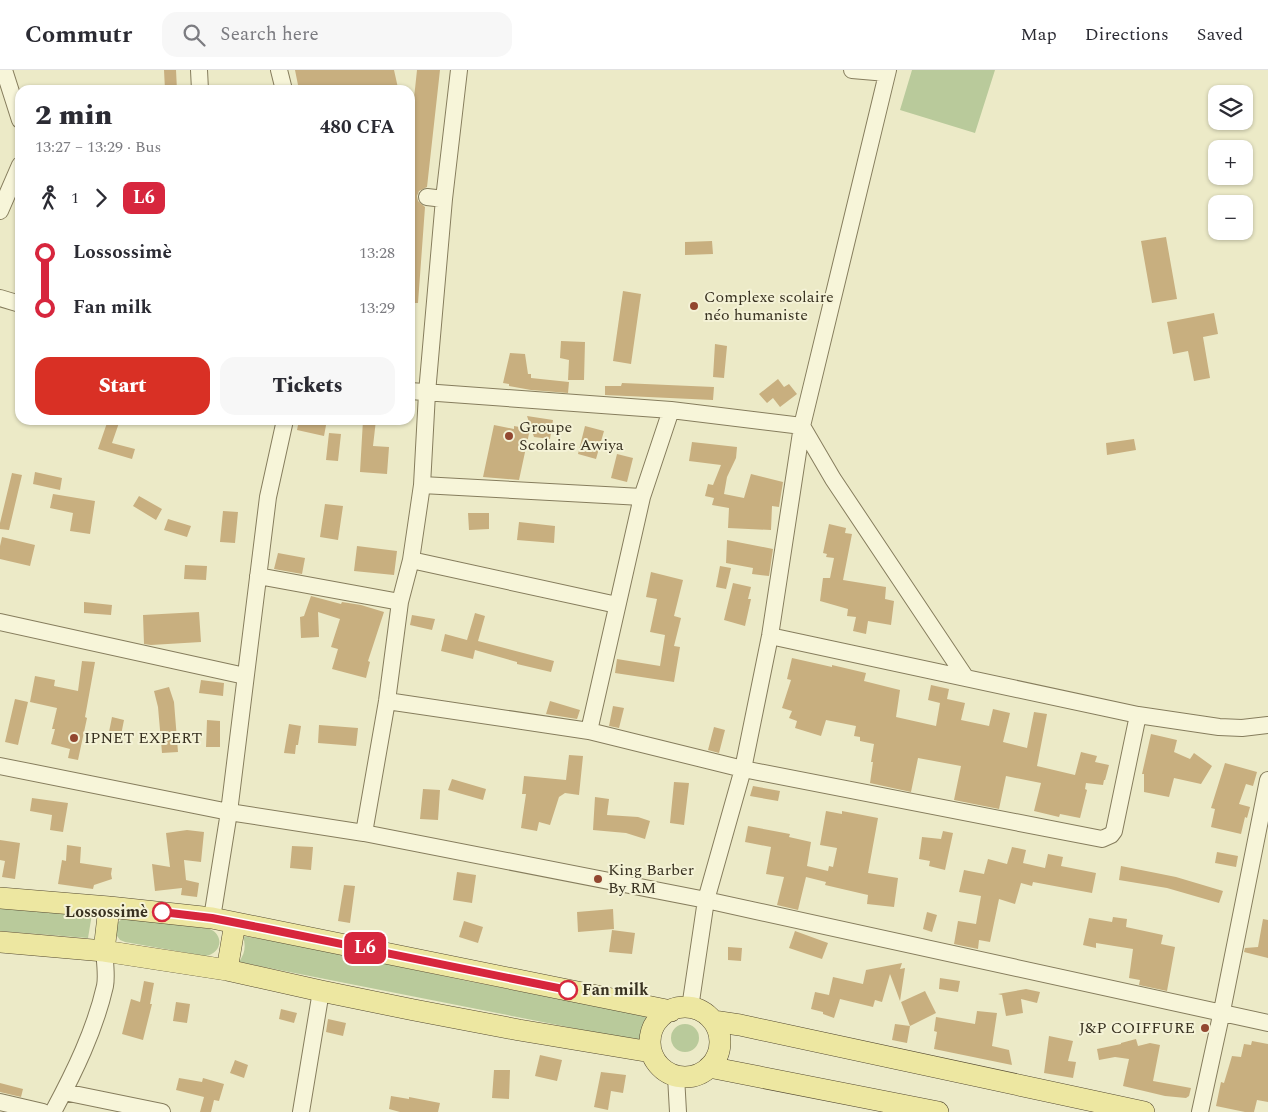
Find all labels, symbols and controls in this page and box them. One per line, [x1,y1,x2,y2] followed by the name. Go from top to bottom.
[162,12,512,57] search box
[25,17,132,53] text: Commutr
[220,20,319,49] text: Search here
[180,21,208,49] icon: search
[1021,21,1057,48] text: Map
[1085,21,1169,48] text: Directions
[1197,21,1243,48] text: Saved
[1208,85,1253,240] map controls
[1208,85,1253,130] button: layers
[35,94,112,137] text: 2 min
[320,113,395,142] text: 480 CFA
[35,135,161,159] text: 13:27 – 13:29 · Bus
[1208,140,1253,185] button: +
[35,184,63,212] icon: walk
[87,184,115,212] icon: forward
[133,184,155,211] text: L6
[71,186,79,210] text: 1
[1208,195,1253,240] button: −
[73,238,172,267] text: Lossossimè
[359,241,395,265] text: 13:28
[704,285,834,327] place label: Complexe scolaire néo humaniste
[73,293,152,322] text: Fan milk
[359,296,395,320] text: 13:29
[688,300,700,312] marker: Complexe scolaire néo humaniste
[35,357,210,415] button: Start
[220,357,395,415] button: Tickets
[519,415,624,457] place label: Groupe Scolaire Awiya
[503,430,515,442] marker: Groupe Scolaire Awiya
[84,726,203,750] place label: IPNET EXPERT
[68,732,80,744] marker: IPNET EXPERT
[608,858,694,900] place label: King Barber By RM
[592,873,604,885] marker: King Barber By RM
[65,900,148,924] place label: Lossossimè
[152,902,172,922] marker: Lossossimè
[342,932,388,964] line badge: L6
[354,934,376,961] text: L6
[582,978,649,1002] place label: Fan milk
[558,980,578,1000] marker: Fan milk
[1079,1016,1195,1040] place label: J&P COIFFURE
[1199,1022,1211,1034] marker: J&P COIFFURE

